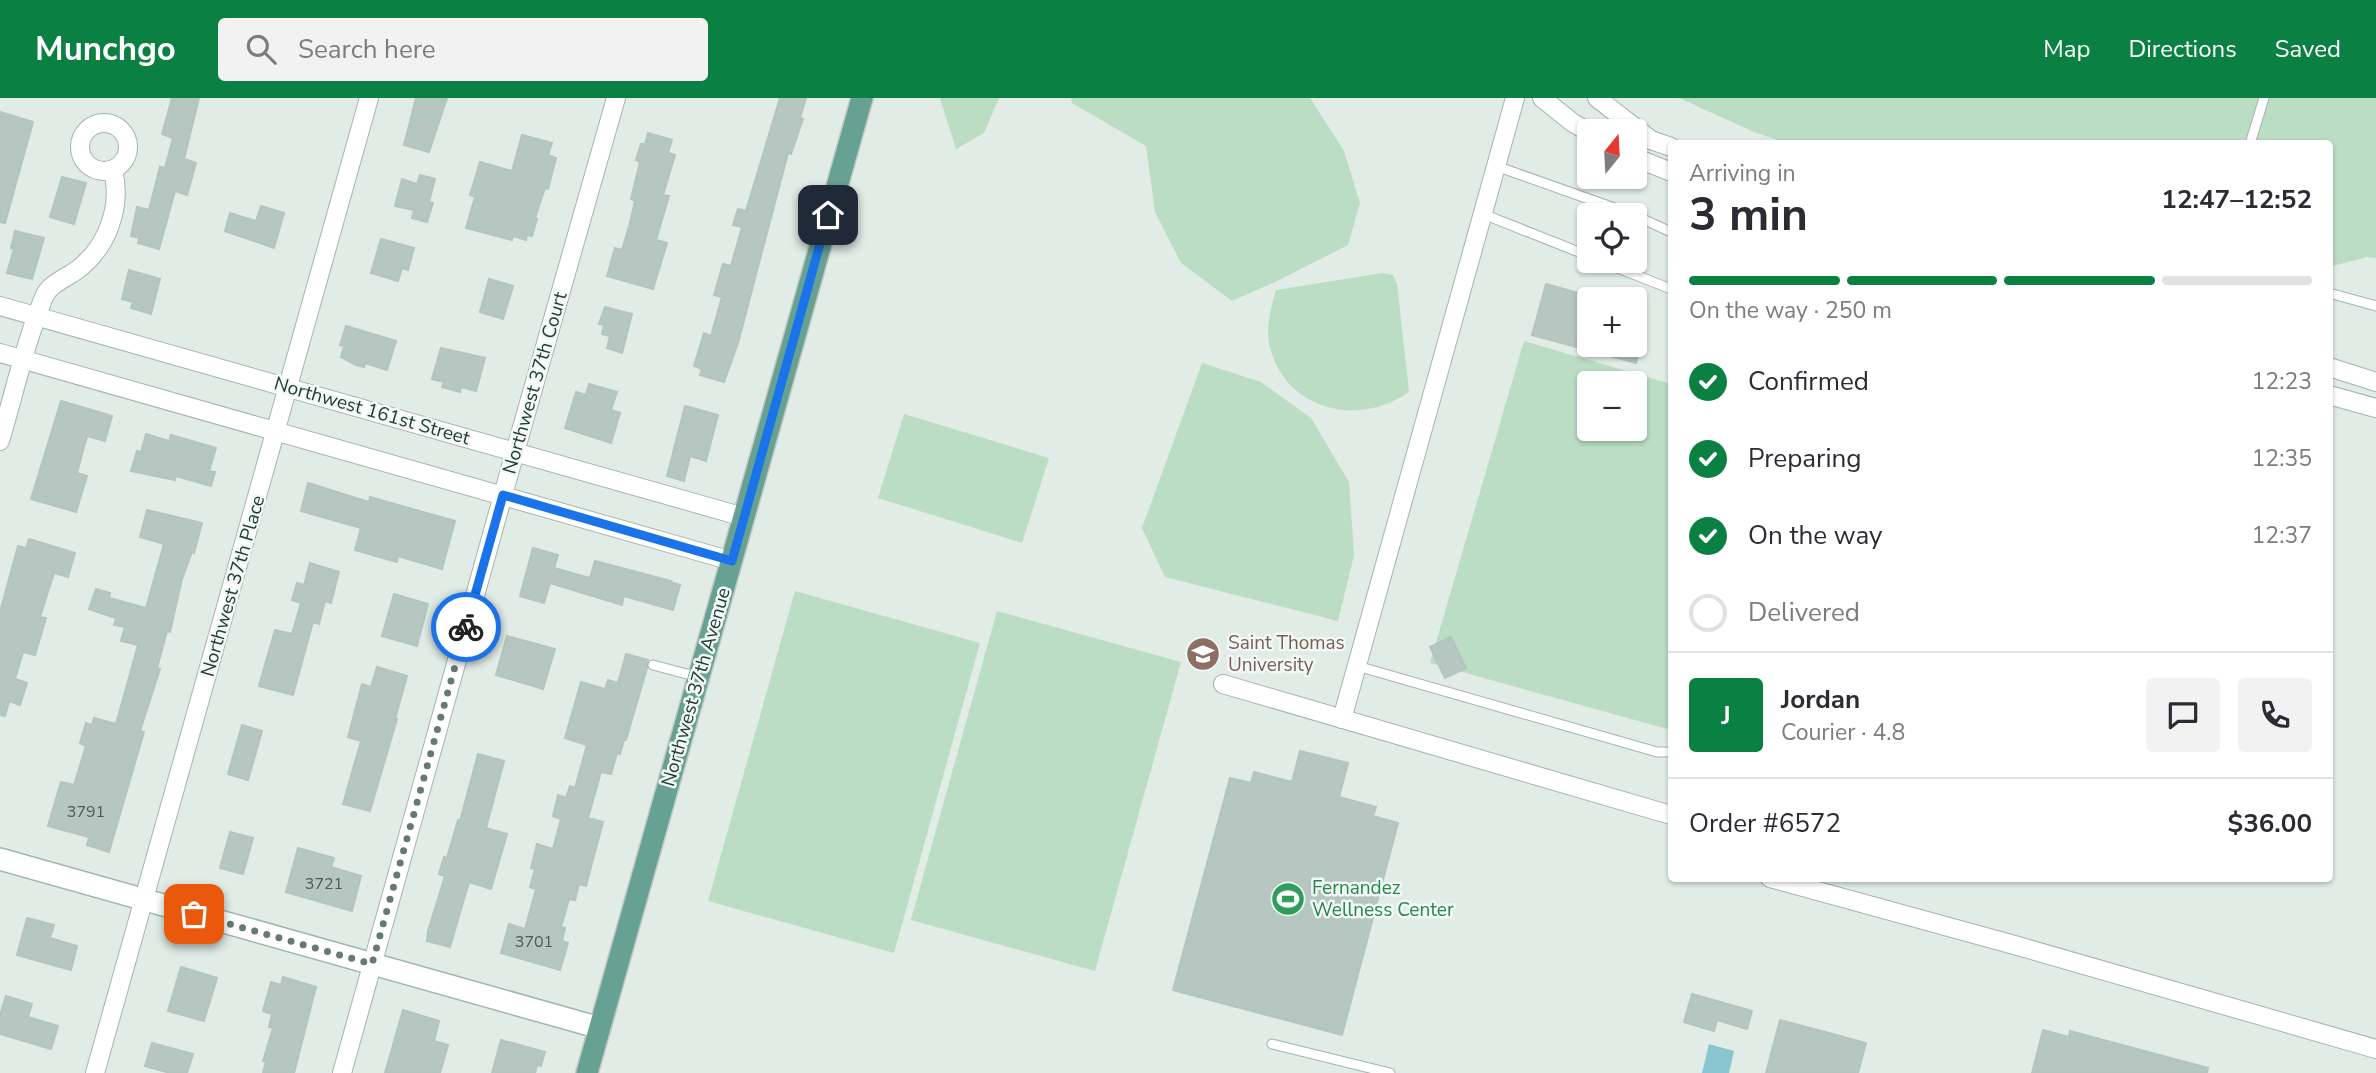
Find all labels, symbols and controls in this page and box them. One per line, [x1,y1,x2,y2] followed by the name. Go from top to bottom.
[218,18,708,81] search box
[35,27,176,72] text: Munchgo
[242,30,280,68] icon: search
[298,32,436,67] text: Search here
[2043,33,2090,65] text: Map
[2128,33,2237,65] text: Directions
[2275,33,2341,65] text: Saved
[1577,119,1647,189] north arrow
[1577,119,1647,441] map controls
[1689,158,1796,189] text: Arriving in
[2161,182,2312,217] text: 12:47–12:52
[1689,183,1808,246] text: 3 min
[798,185,858,245] pin
[809,196,847,234] icon: home
[1577,203,1647,273] button: locate
[1577,287,1647,357] button: +
[497,289,574,477] street label: Northwest 37th Court
[1689,295,1892,326] text: On the way · 250 m
[1689,363,1727,401] icon: check
[1748,364,1869,399] text: Confirmed
[2252,366,2312,397] text: 12:23
[271,371,473,451] street label: Northwest 161st Street
[1577,371,1647,441] button: −
[1689,440,1727,478] icon: check
[1748,441,1861,476] text: Preparing
[2252,443,2312,474] text: 12:35
[195,492,271,680] street label: Northwest 37th Place
[1689,517,1727,555] icon: check
[1748,518,1882,553] text: On the way
[2252,520,2312,551] text: 12:37
[655,585,737,789] street label: Northwest 37th Avenue
[431,592,501,662] courier
[1748,595,1860,630] text: Delivered
[447,608,485,646] icon: bike
[1228,630,1345,678] place label: Saint Thomas University
[1184,635,1222,673] school or university icon: Saint Thomas University
[2146,678,2220,752] button: chat
[2238,678,2312,752] button: phone
[1781,682,1860,717] text: Jordan
[1721,698,1731,733] text: J
[1781,717,1905,748] text: Courier · 4.8
[67,801,105,823] house number: 3791
[1689,806,1841,841] text: Order #6572
[2228,806,2312,841] text: $36.00
[305,873,343,895] house number: 3721
[1312,875,1454,923] place label: Fernandez Wellness Center
[1269,880,1307,918] sports icon: Fernandez Wellness Center
[164,884,224,944] pin
[175,895,213,933] icon: bag
[515,931,553,953] house number: 3701

